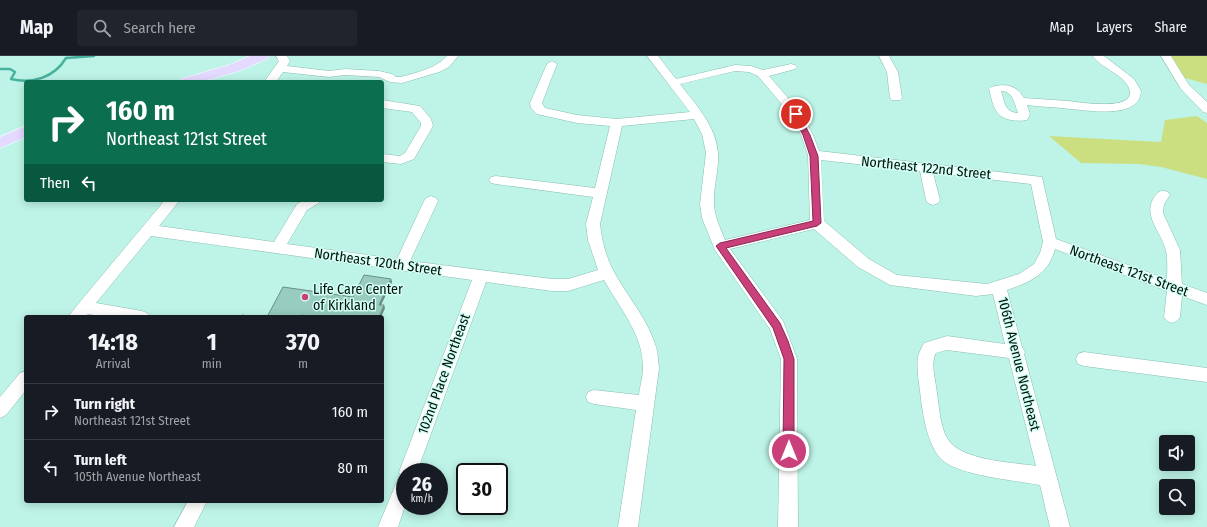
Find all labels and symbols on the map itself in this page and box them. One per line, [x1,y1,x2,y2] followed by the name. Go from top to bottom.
[779,97,813,131] pin
[860,153,992,183] street label: Northeast 122nd Street
[1067,242,1191,301] street label: Northeast 121st Street
[313,245,443,279] street label: Northeast 120th Street
[313,281,403,314] place label: Life Care Center of Kirkland
[300,292,310,302] marker: Life Care Center of Kirkland
[994,295,1044,433] street label: 106th Avenue Northeast
[414,311,474,437] street label: 102nd Place Northeast
[768,430,810,472] position arrow
[456,463,508,515] speed limit sign: 30

